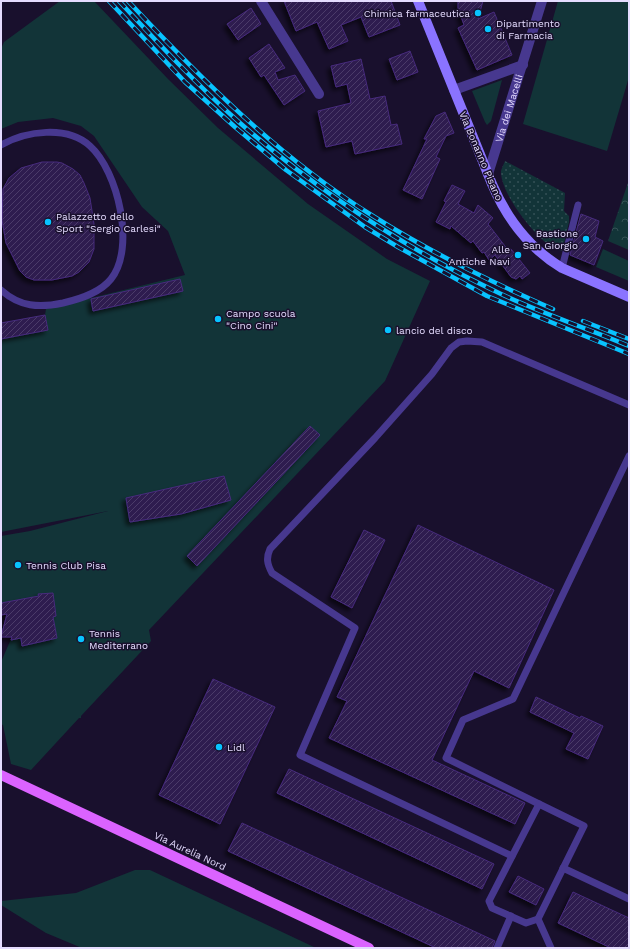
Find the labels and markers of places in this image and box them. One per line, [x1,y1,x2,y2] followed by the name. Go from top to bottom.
[364,8,470,19] place label: Chimica farmaceutica
[473,8,483,18] marker: Chimica farmaceutica
[496,18,560,41] place label: Dipartimento di Farmacia
[483,24,493,34] marker: Dipartimento di Farmacia
[56,211,161,234] place label: Palazzetto dello Sport "Sergio Carlesi"
[43,217,53,227] marker: Palazzetto dello Sport "Sergio Carlesi"
[523,228,578,251] place label: Bastione San Giorgio
[581,234,591,244] marker: Bastione San Giorgio
[449,244,510,267] place label: Alle Antiche Navi
[513,250,523,260] marker: Alle Antiche Navi
[226,308,296,331] place label: Campo scuola "Cino Cini"
[213,314,223,324] marker: Campo scuola "Cino Cini"
[383,325,393,335] marker: lancio del disco
[396,325,473,336] place label: lancio del disco
[13,560,23,570] marker: Tennis Club Pisa
[26,560,106,571] place label: Tennis Club Pisa
[89,628,148,651] place label: Tennis Mediterrano
[76,634,86,644] marker: Tennis Mediterrano
[214,742,224,752] marker: Lidl
[227,742,245,753] place label: Lidl

